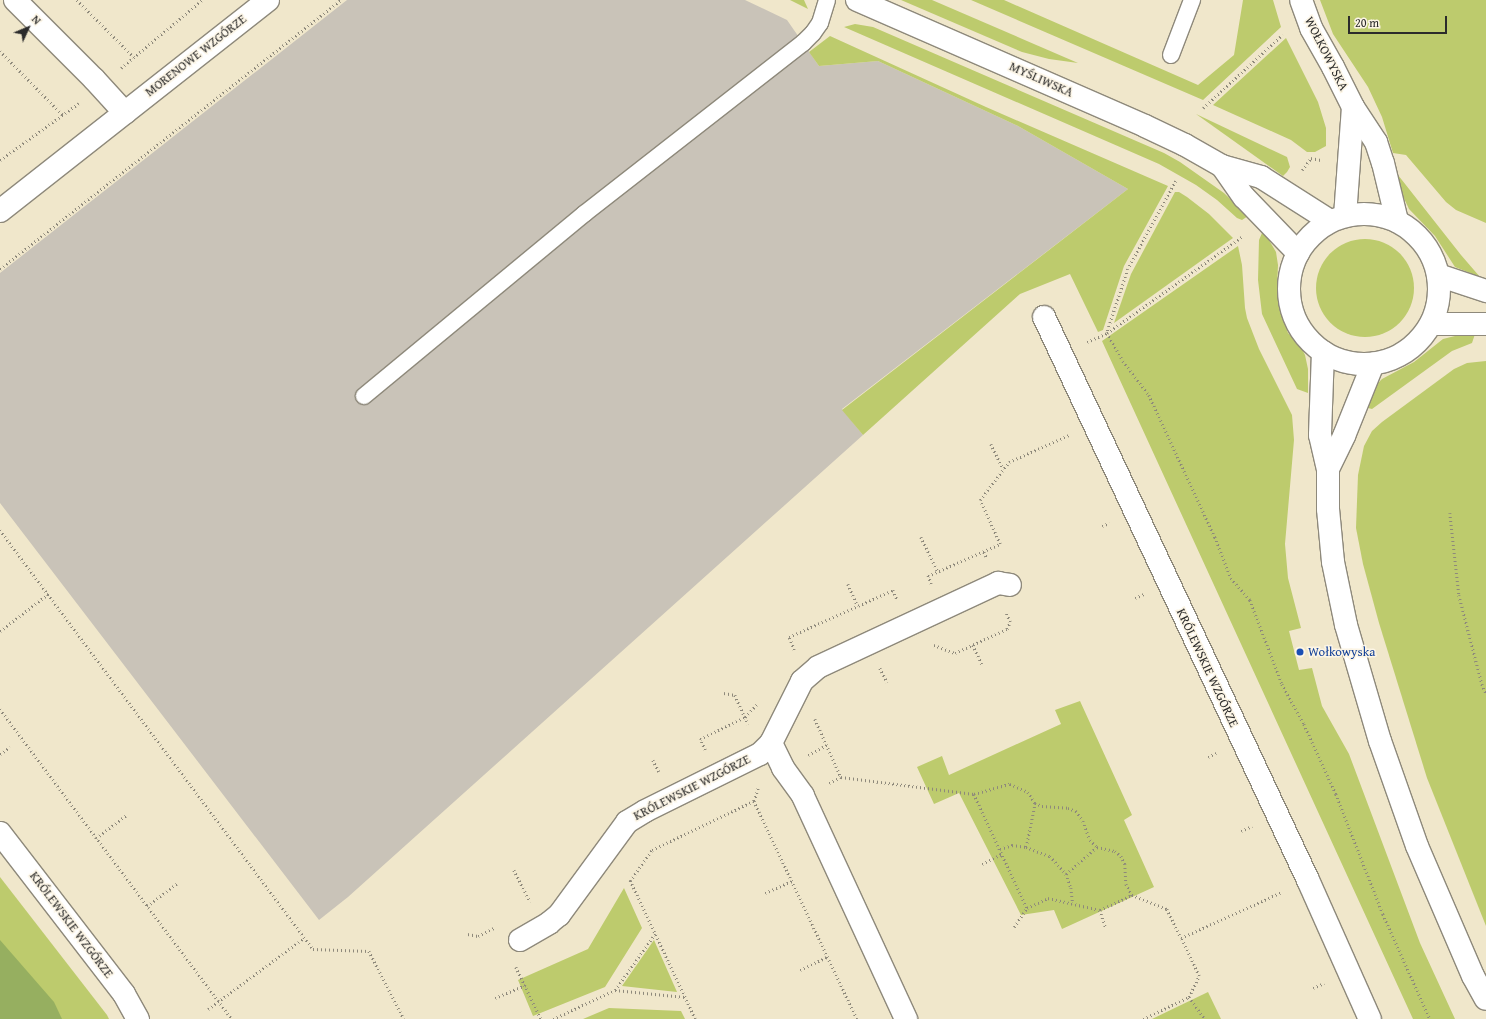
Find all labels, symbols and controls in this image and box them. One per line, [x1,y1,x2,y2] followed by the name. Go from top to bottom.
[8,8,48,48] north arrow
[1350,8,1449,34] scale bar
[28,11,45,28] text: N
[142,12,250,100] street label: MORENOWE WZGÓRZE
[1301,14,1351,94] street label: WOŁKOWYSKA
[1355,14,1379,31] text: 20 m
[1007,59,1075,101] street label: MYŚLIWSKA
[1173,606,1241,730] street label: KRÓLEWSKIE WZGÓRZE
[1308,644,1375,660] place label: Wołkowyska
[1295,647,1305,657] marker: Wołkowyska
[631,752,753,824] street label: KRÓLEWSKIE WZGÓRZE
[26,869,116,981] street label: KRÓLEWSKIE WZGÓRZE

